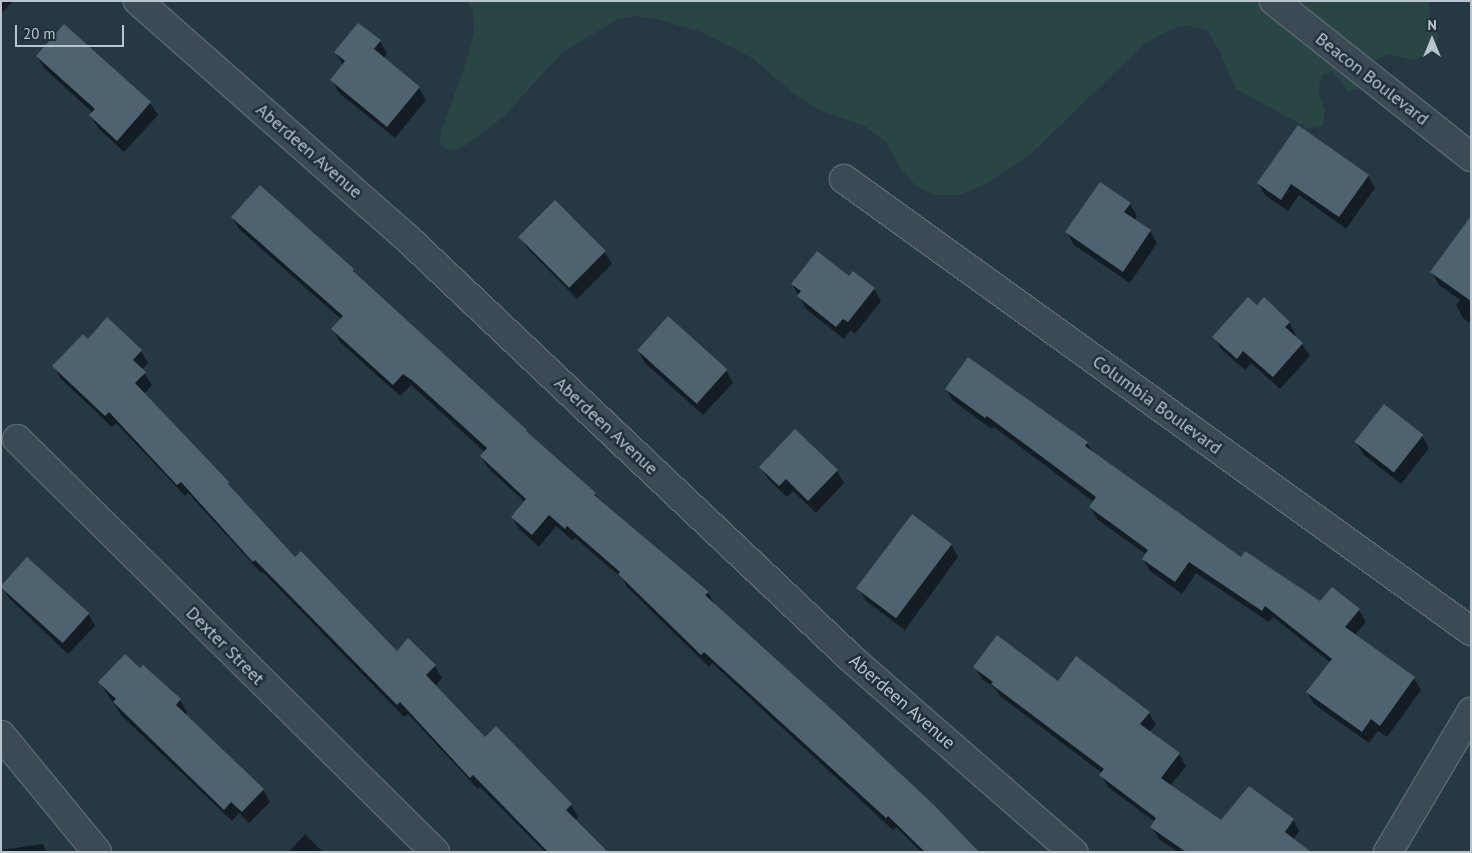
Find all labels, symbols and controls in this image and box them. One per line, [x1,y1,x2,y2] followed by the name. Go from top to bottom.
[18,15,126,47] scale bar
[1407,15,1457,65] north arrow
[1427,16,1437,34] text: N
[23,24,56,43] text: 20 m
[1311,28,1433,130] street label: Beacon Boulevard
[251,99,367,203] street label: Aberdeen Avenue
[1088,351,1226,459] street label: Columbia Boulevard
[550,372,662,480] street label: Aberdeen Avenue
[181,602,269,690] street label: Dexter Street
[844,650,960,754] street label: Aberdeen Avenue

